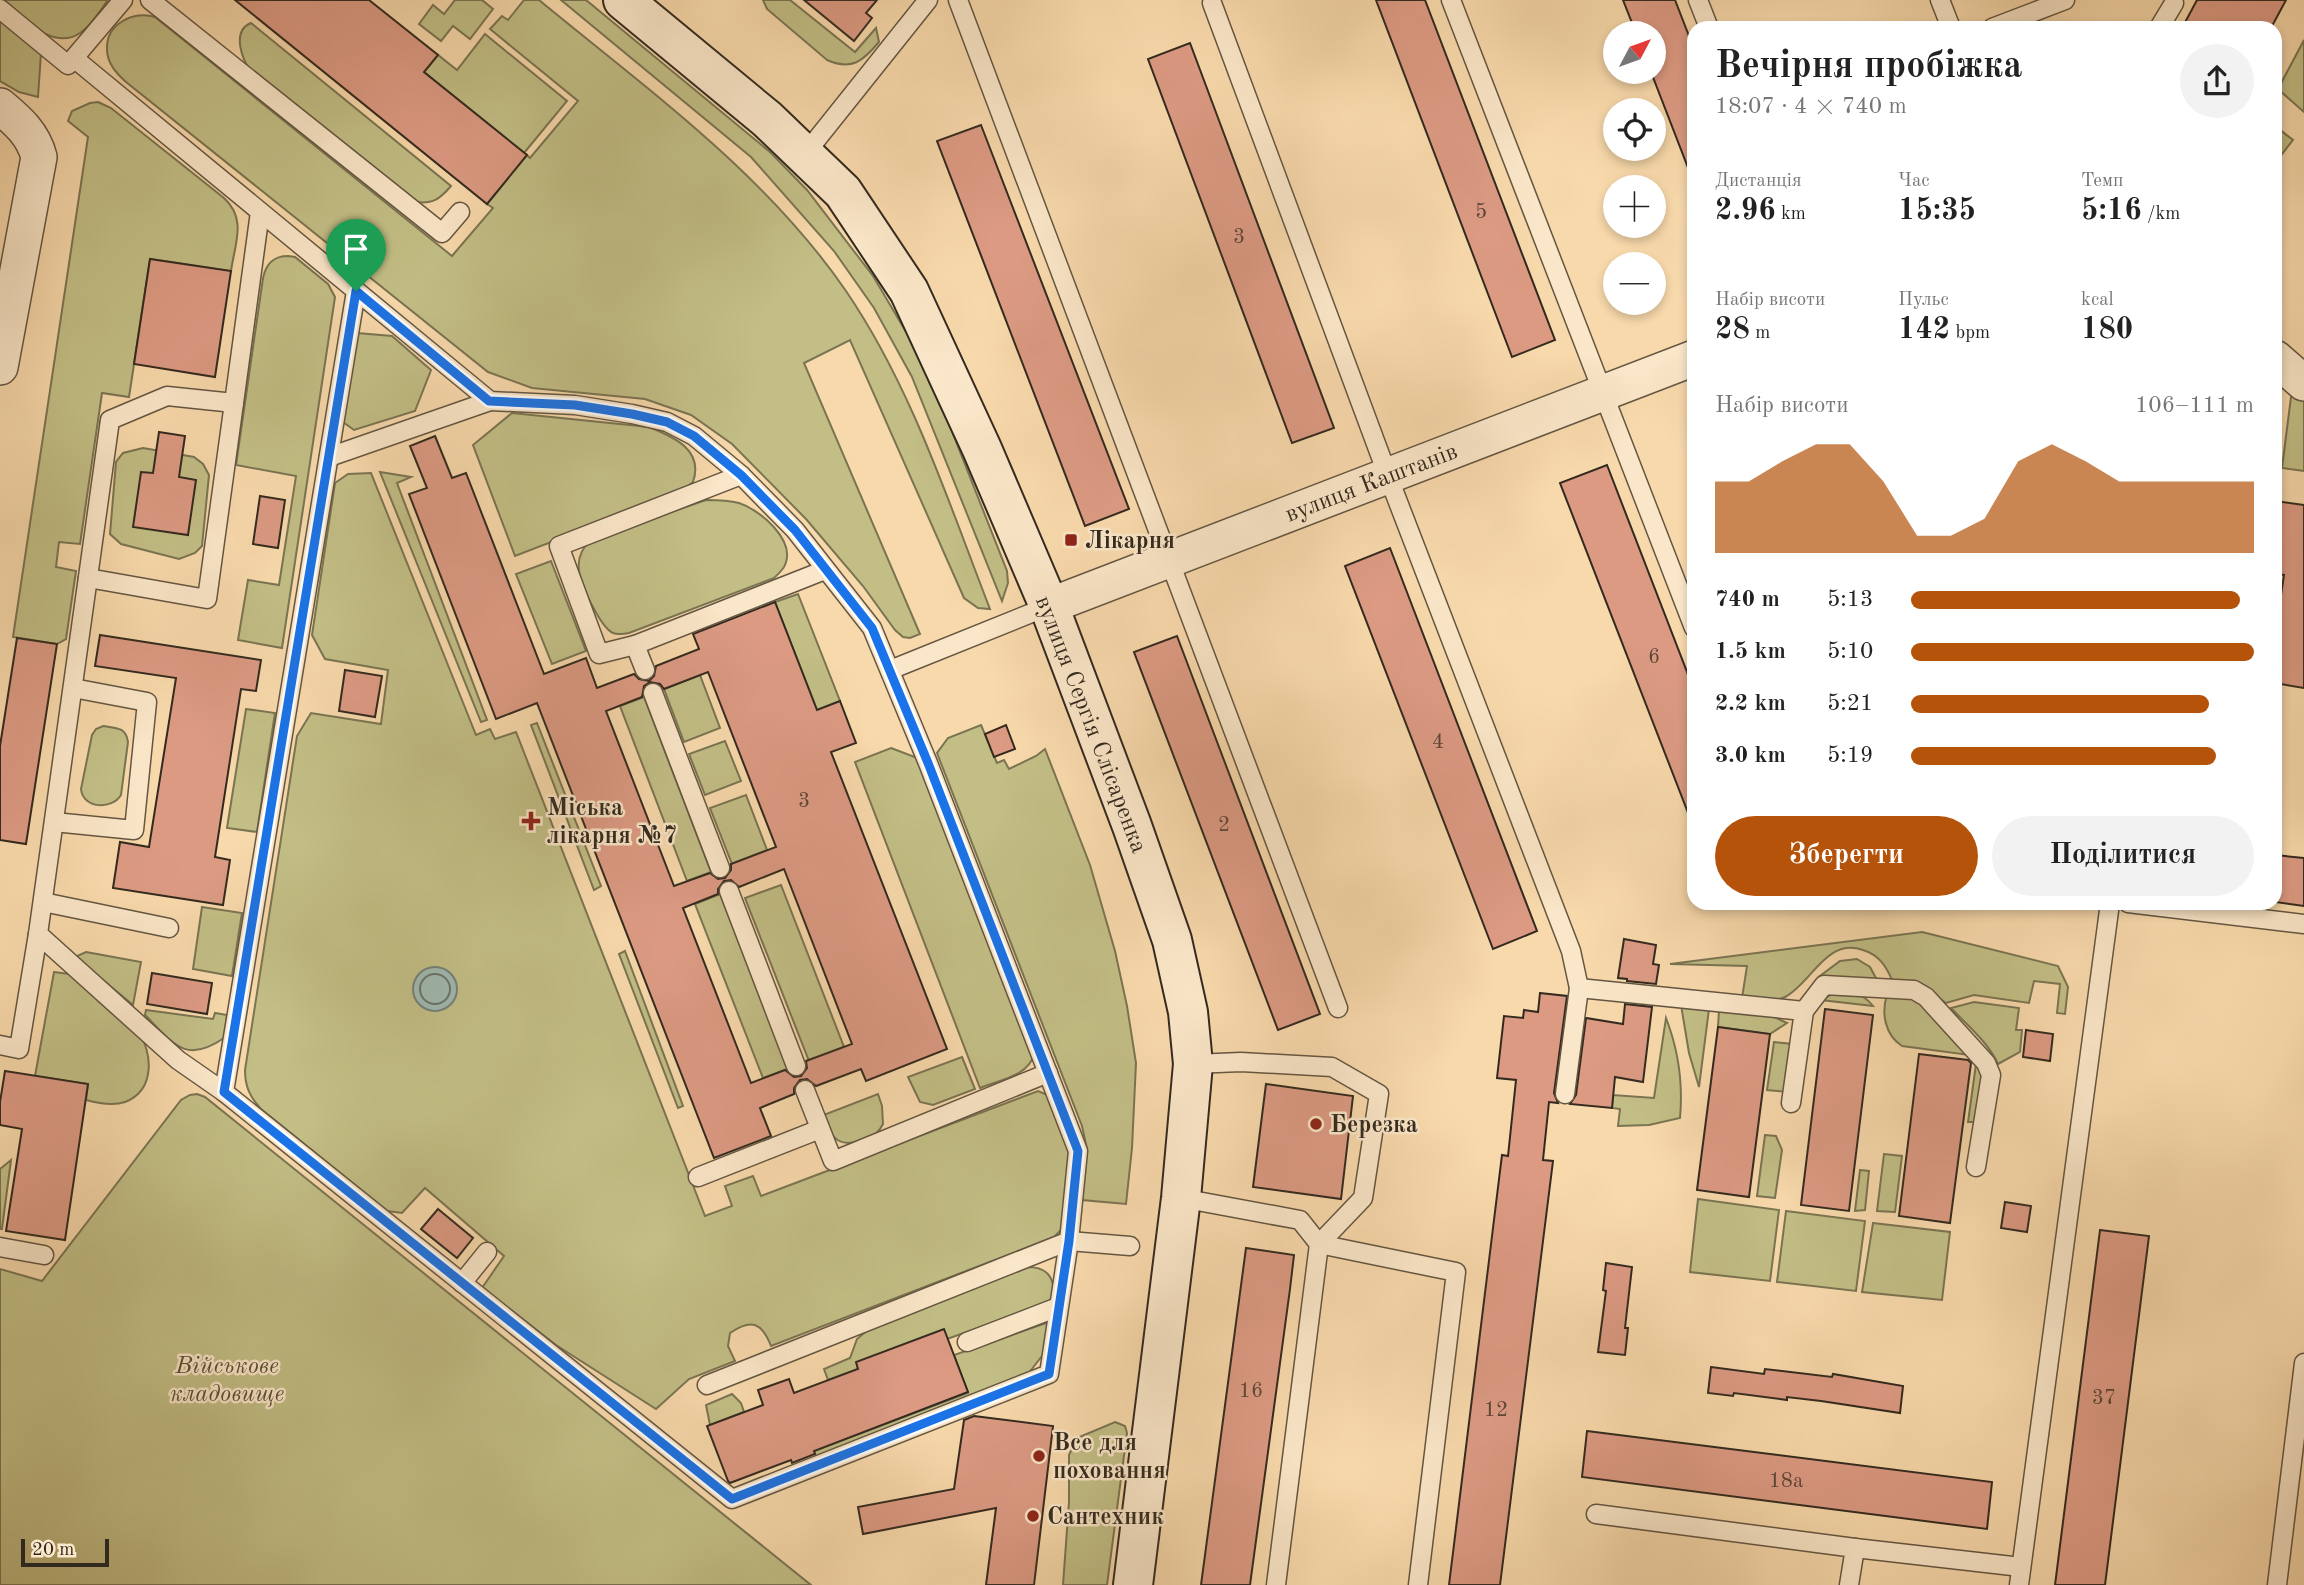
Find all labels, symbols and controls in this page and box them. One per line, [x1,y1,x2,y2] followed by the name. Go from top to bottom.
[1603,21,1666,84] north arrow
[1603,21,1666,315] map controls
[2180,44,2254,118] button: share
[1715,48,2023,86] text: Вечірня пробіжка
[1715,95,1907,118] text: 18:07 · 4 × 740 m
[1603,98,1666,161] button: locate
[1715,172,1802,191] text: Дистанція
[1898,172,1930,191] text: Час
[2081,172,2123,191] text: Темп
[1603,175,1666,238] button: +
[1715,196,1776,226] text: 2.96
[1898,196,1976,226] text: 15:35
[2081,196,2142,226] text: 5:16
[1475,202,1487,223] house number: 5
[1776,205,1806,224] text: km
[2142,205,2180,224] text: /km
[326,219,386,291] pin
[1233,227,1245,248] house number: 3
[337,230,375,268] icon: arrive
[1603,252,1666,315] button: −
[1715,291,1825,310] text: Набір висоти
[1898,291,1949,310] text: Пульс
[2081,291,2114,310] text: kcal
[1715,315,1750,345] text: 28
[1898,315,1950,345] text: 142
[2081,315,2133,345] text: 180
[1750,324,1770,343] text: m
[1950,324,1990,343] text: bpm
[1715,394,1849,417] text: Набір висоти
[2135,394,2254,417] text: 106–111 m
[1282,440,1461,528] street label: вулиця Каштанів
[1085,530,1175,554] place label: Лікарня
[1063,532,1079,548] marker: Лікарня
[1715,588,1780,611] text: 740 m
[1827,588,1873,611] text: 5:13
[1030,593,1150,857] street label: вулиця Сергія Слісаренка
[1715,640,1786,663] text: 1.5 km
[1827,640,1873,663] text: 5:10
[1648,647,1660,668] house number: 6
[1715,692,1786,715] text: 2.2 km
[1827,692,1873,715] text: 5:21
[1432,732,1444,753] house number: 4
[1715,744,1786,767] text: 3.0 km
[1827,744,1873,767] text: 5:19
[798,791,810,812] house number: 3
[547,797,677,849] place label: Міська лікарня №7
[521,811,541,831] marker: Міська лікарня №7
[1218,815,1230,836] house number: 2
[1715,816,1978,896] button: Зберегти
[1992,816,2254,896] button: Поділитися
[1330,1114,1418,1138] place label: Березка
[1308,1116,1324,1132] marker: Березка
[170,1355,284,1407] park label: Військове кладовище
[1239,1381,1263,1402] house number: 16
[2092,1388,2116,1409] house number: 37
[1484,1400,1508,1421] house number: 12
[1053,1432,1166,1484] place label: Все для поховання
[1031,1448,1047,1464] marker: Все для поховання
[1769,1471,1803,1492] house number: 18а
[1047,1506,1164,1530] place label: Сантехник
[1025,1508,1041,1524] marker: Сантехник
[21,1536,108,1568] scale bar
[32,1541,74,1560] text: 20 m

